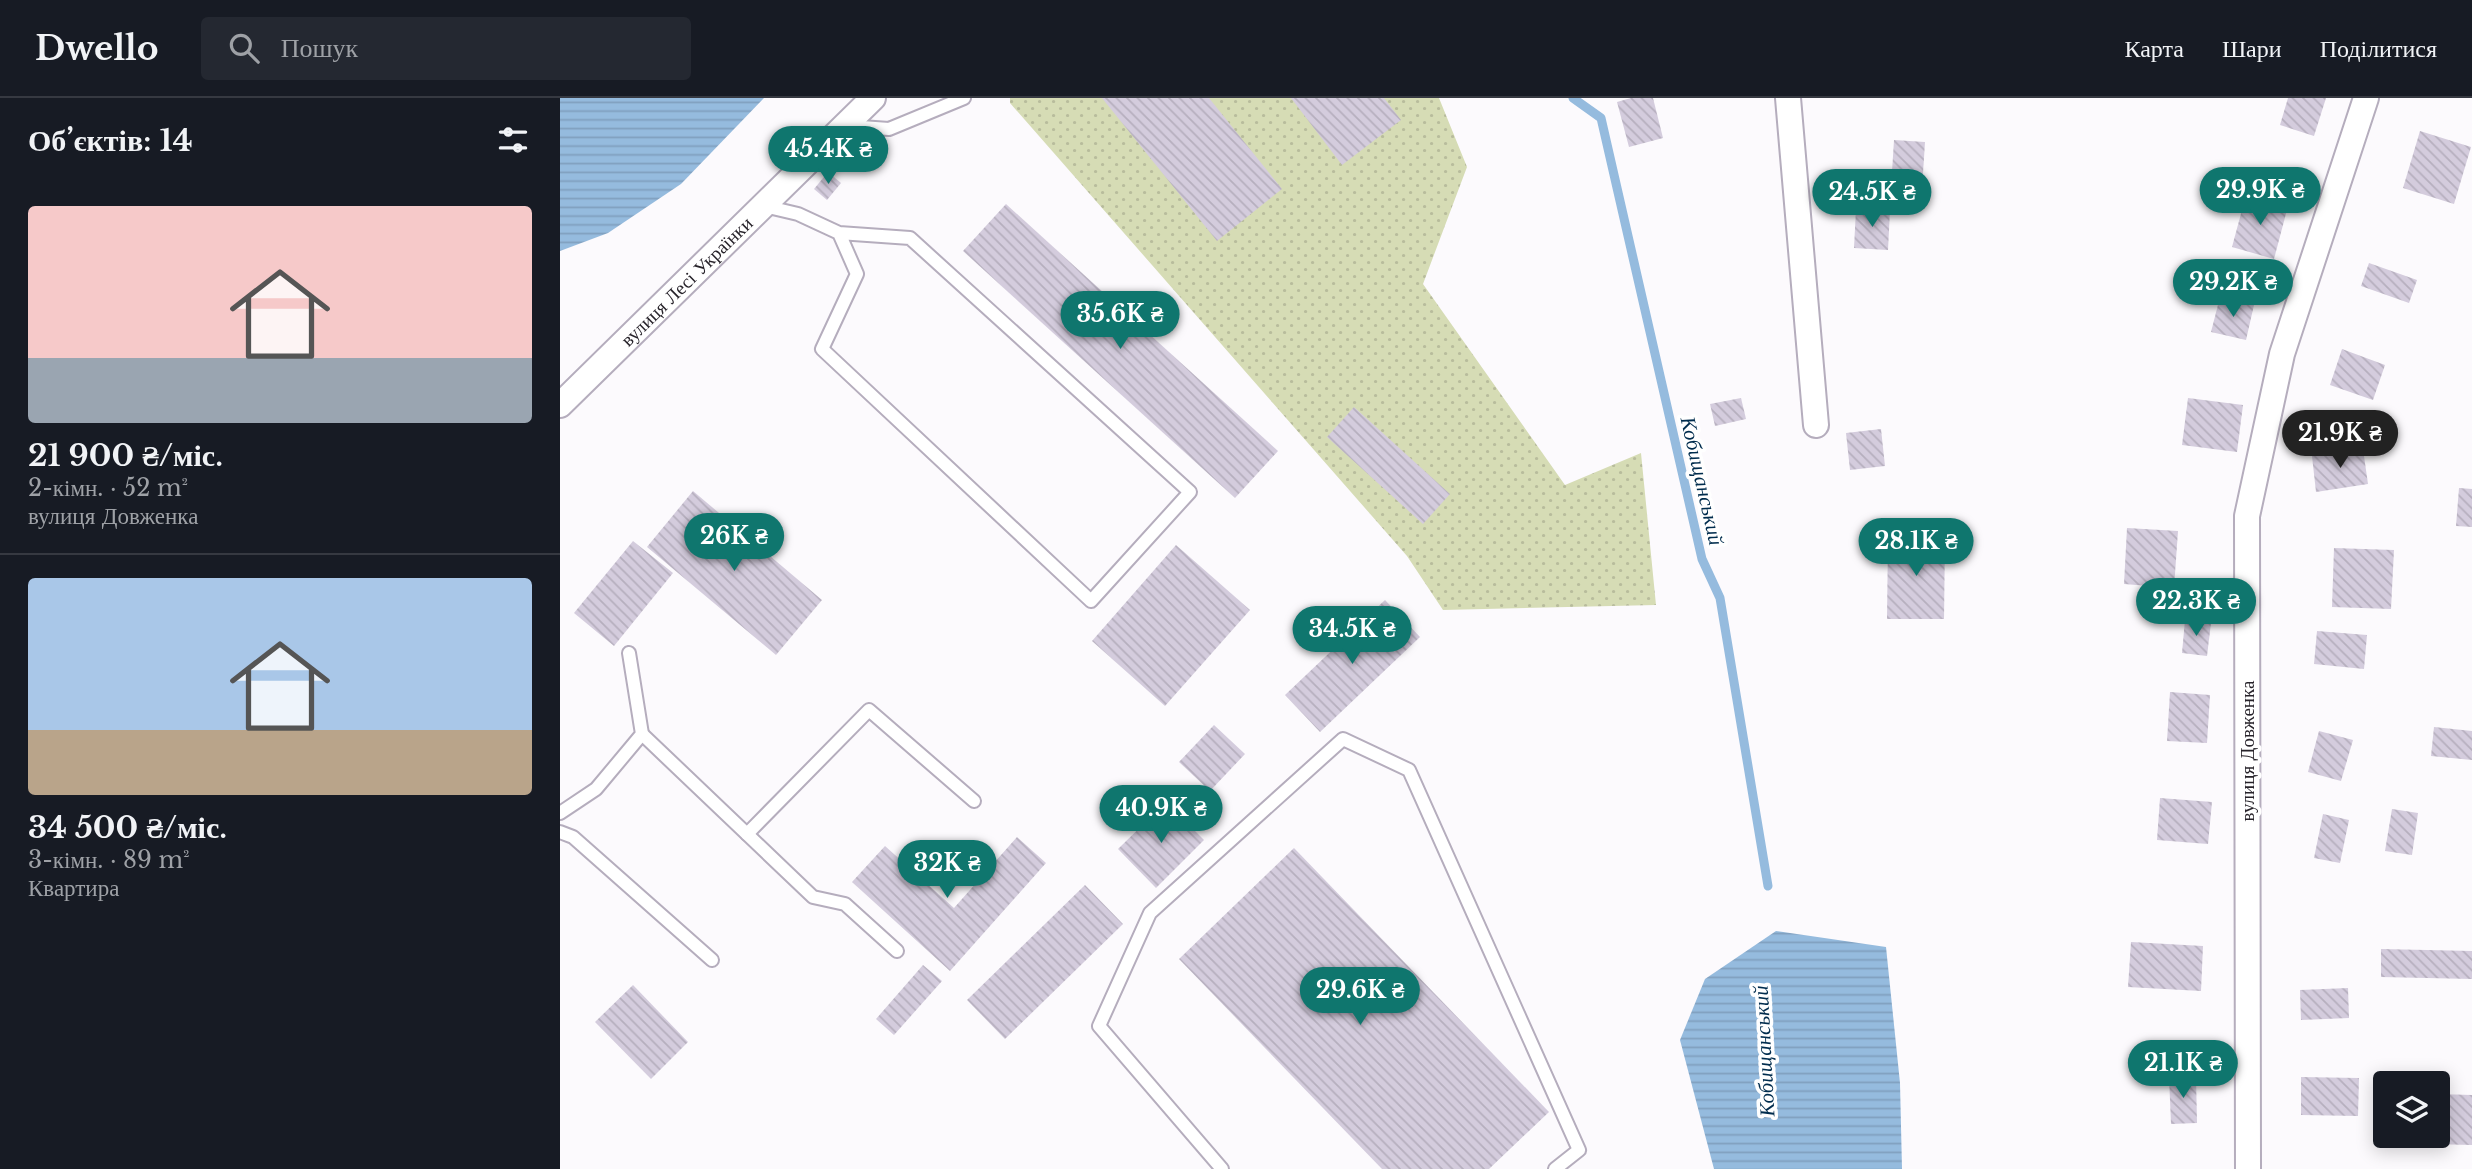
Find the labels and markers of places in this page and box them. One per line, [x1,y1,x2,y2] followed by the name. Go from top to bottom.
[763,126,893,186] pin: 45.4K ₴
[2195,167,2325,227] pin: 29.9K ₴
[1807,170,1937,229] pin: 24.5K ₴
[2168,260,2298,319] pin: 29.2K ₴
[1055,292,1185,351] pin: 35.6K ₴
[2275,410,2405,470] pin: 21.9K ₴
[685,514,783,573] pin: 26K ₴
[1851,518,1981,578] pin: 28.1K ₴
[2131,578,2261,638] pin: 22.3K ₴
[1287,606,1417,666] pin: 34.5K ₴
[1096,786,1226,845] pin: 40.9K ₴
[898,840,996,900] pin: 32K ₴
[1295,968,1425,1027] pin: 29.6K ₴
[2118,1040,2248,1100] pin: 21.1K ₴

